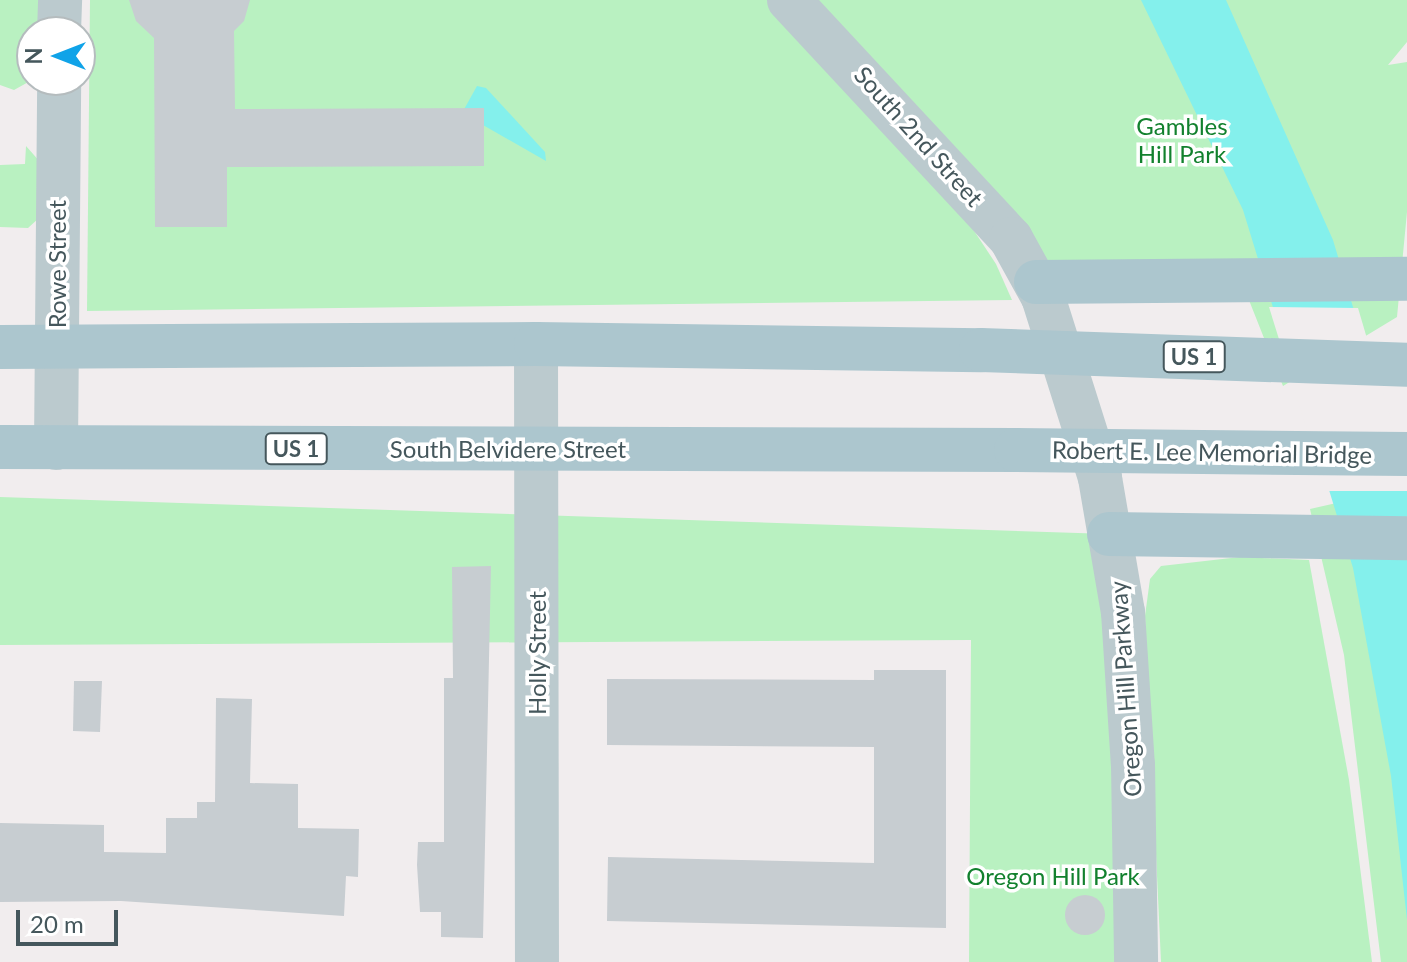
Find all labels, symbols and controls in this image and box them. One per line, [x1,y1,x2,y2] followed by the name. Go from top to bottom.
[16,16,96,96] north arrow
[20,48,47,64] text: N
[849,60,989,212] street label: South 2nd Street
[1136,112,1228,168] park label: Gambles Hill Park
[43,200,71,328] street label: Rowe Street
[1162,339,1226,375] road number: US 1
[264,431,328,467] road number: US 1
[390,435,626,463] street label: South Belvidere Street
[1052,435,1372,469] street label: Robert E. Lee Memorial Bridge
[1103,580,1147,798] street label: Oregon Hill Parkway
[523,591,551,715] street label: Holly Street
[966,862,1140,890] park label: Oregon Hill Park
[20,894,122,944] scale bar
[30,909,84,938] text: 20 m

